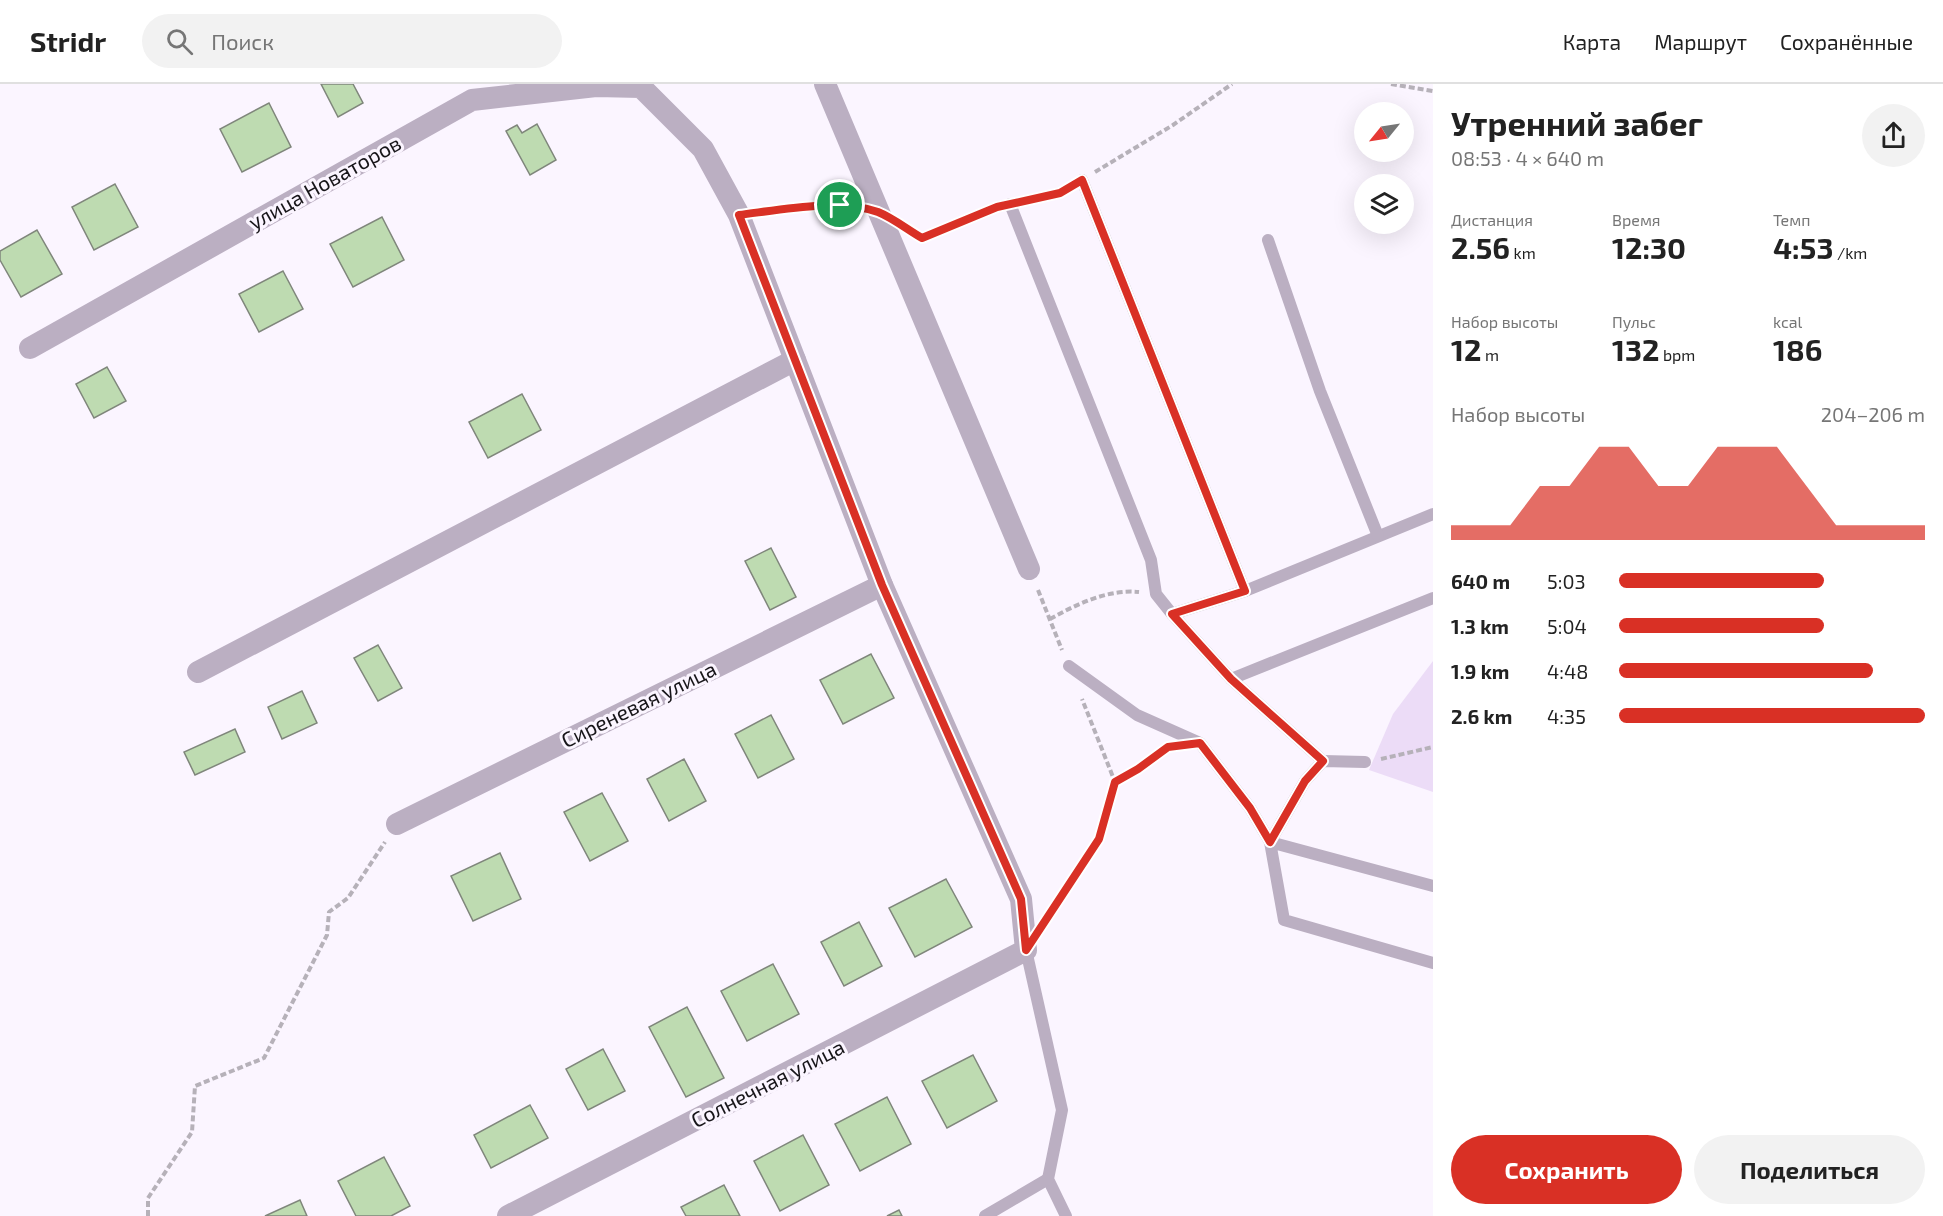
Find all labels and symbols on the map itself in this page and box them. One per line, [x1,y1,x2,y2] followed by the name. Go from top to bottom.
[1354,102,1414,162] north arrow
[244,129,405,235] street label: улица Новаторов
[814,179,865,230] pin
[557,655,720,753] street label: Сиреневая улица
[686,1033,849,1133] street label: Солнечная улица

